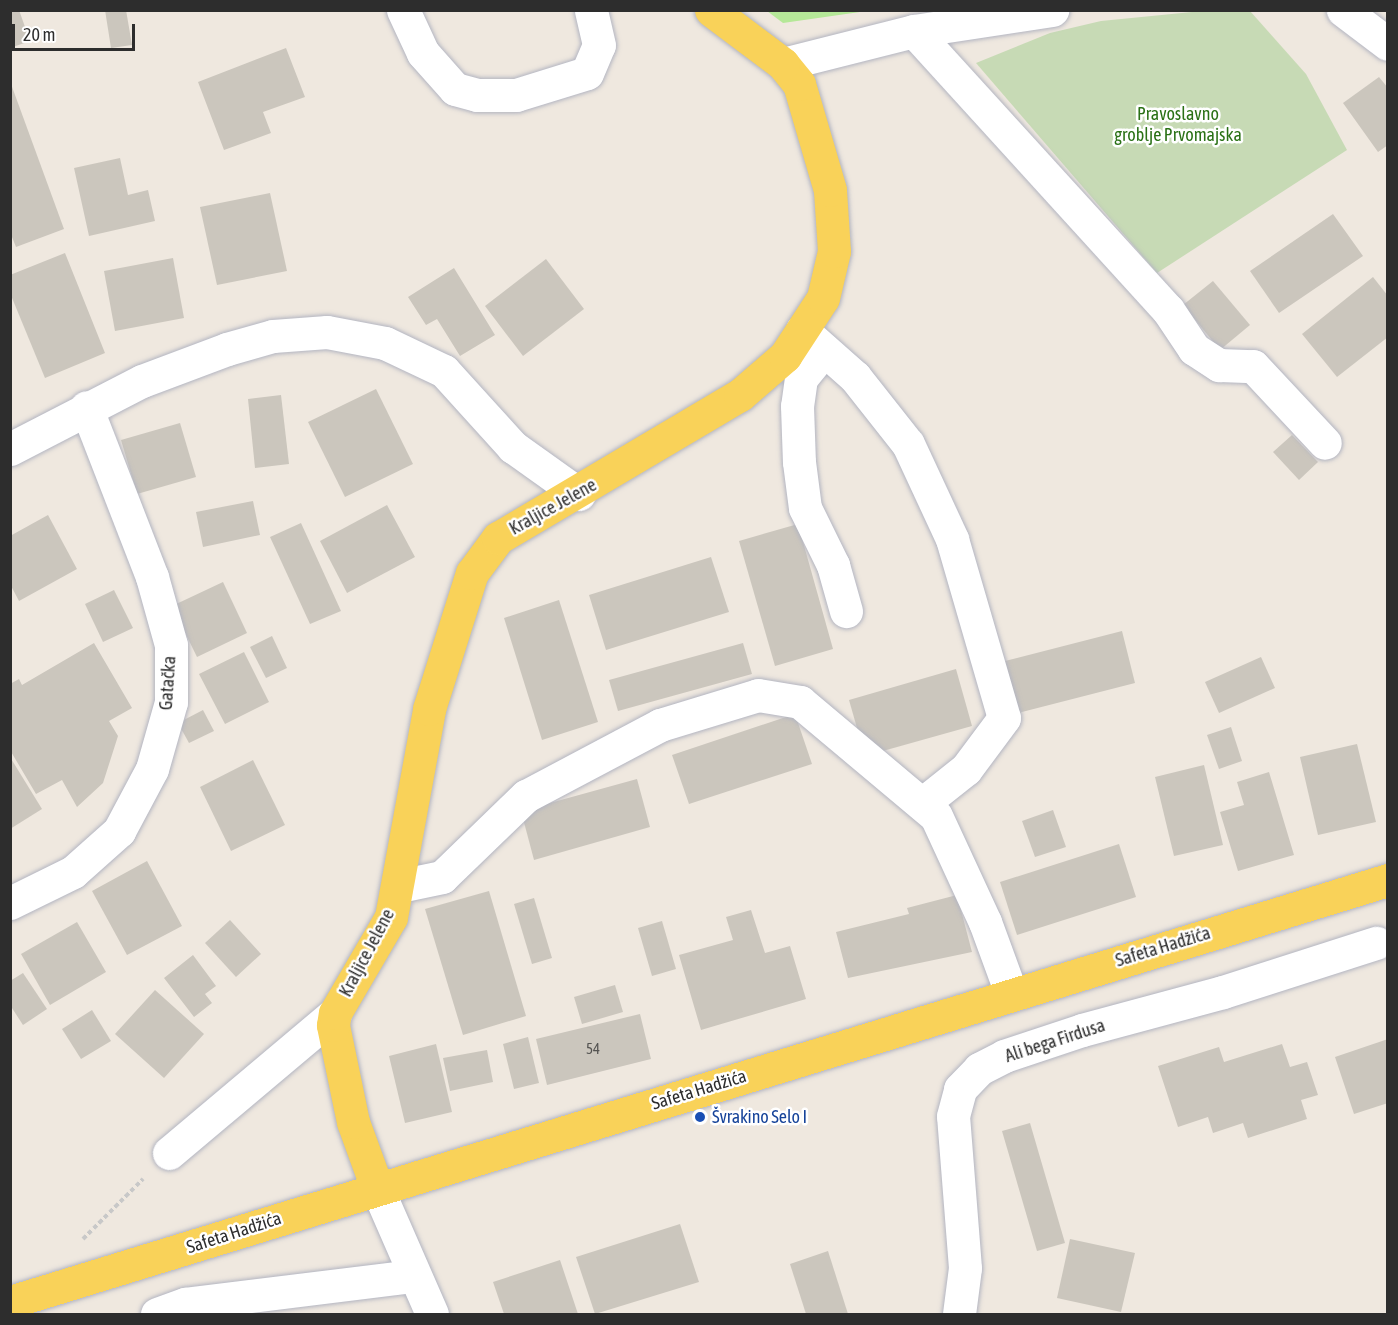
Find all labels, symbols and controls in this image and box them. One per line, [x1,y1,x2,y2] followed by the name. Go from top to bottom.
[15,12,138,50] scale bar
[23,24,55,45] text: 20 m
[1114,104,1242,146] park label: Pravoslavno groblje Prvomajska
[506,474,600,540] street label: Kraljice Jelene
[155,655,181,711] street label: Gatačka
[335,906,399,1000] street label: Kraljice Jelene
[1113,922,1213,972] street label: Safeta Hadžića
[1002,1015,1108,1067] street label: Ali bega Firdusa
[586,1040,600,1058] house number: 54
[649,1065,749,1115] street label: Safeta Hadžića
[712,1106,807,1128] place label: Švrakino Selo I
[693,1110,707,1124] marker: Švrakino Selo I
[184,1208,284,1258] street label: Safeta Hadžića

